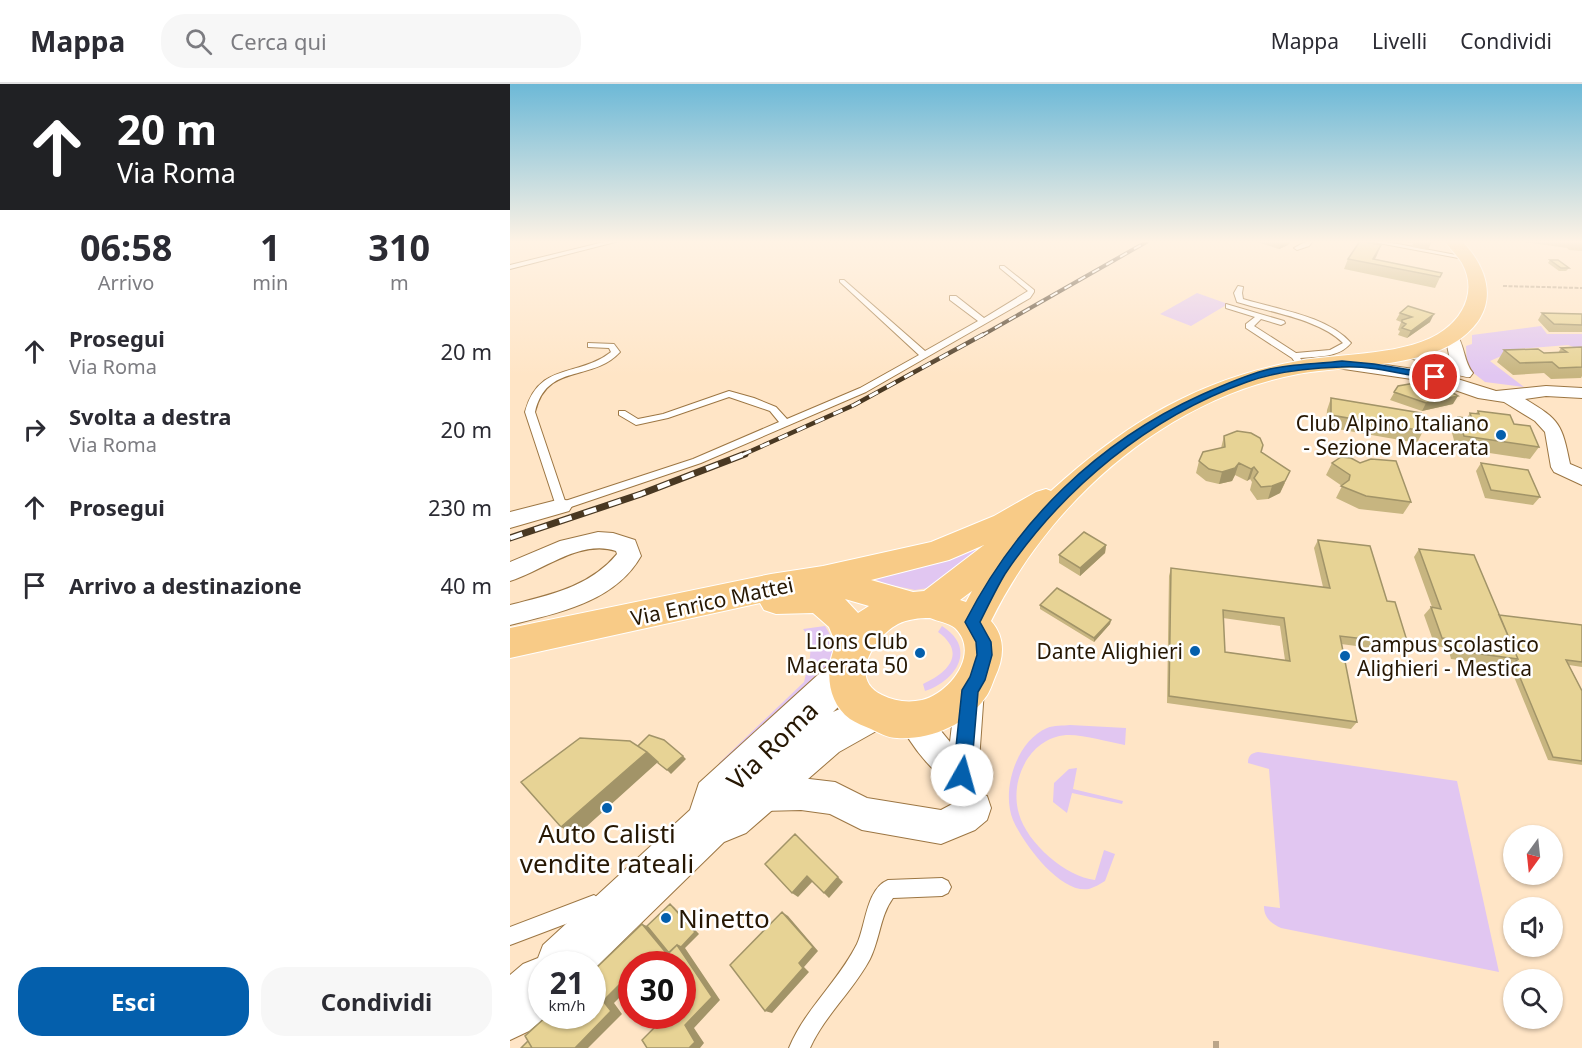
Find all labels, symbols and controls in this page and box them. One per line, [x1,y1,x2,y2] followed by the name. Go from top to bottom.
[161,14,581,68] search box
[30,22,125,60] text: Mappa
[182,25,215,58] icon: search
[230,26,327,56] text: Cerca qui
[1271,27,1339,55] text: Mappa
[1372,27,1427,55] text: Livelli
[1460,27,1552,55] text: Condividi
[117,100,217,157] text: 20 m
[18,108,96,186] icon: ahead
[117,154,236,191] text: Via Roma
[80,223,172,272] text: 06:58
[260,223,281,272] text: 1
[368,223,430,272] text: 310
[98,269,154,296] text: Arrivo
[252,269,288,296] text: min
[390,269,409,296] text: m
[69,323,165,353] text: Prosegui
[18,335,51,368] icon: ahead
[441,336,492,366] text: 20 m
[1409,351,1460,402] pin
[69,353,157,380] text: Via Roma
[1418,360,1451,393] icon: arrive
[69,401,232,431] text: Svolta a destra
[1296,409,1489,461] place label: Club Alpino Italiano - Sezione Macerata
[18,413,51,446] icon: right
[441,414,492,444] text: 20 m
[1494,428,1508,442] marker: Club Alpino Italiano - Sezione Macerata
[69,431,157,458] text: Via Roma
[18,491,51,524] icon: ahead
[69,492,165,522] text: Prosegui
[428,492,492,522] text: 230 m
[18,569,51,602] icon: arrive
[69,570,302,600] text: Arrivo a destinazione
[441,570,492,600] text: 40 m
[628,570,796,632] street label: Via Enrico Mattei
[786,627,908,679] place label: Lions Club Macerata 50
[1357,630,1539,682] place label: Campus scolastico Alighieri - Mestica
[1037,637,1183,665] place label: Dante Alighieri
[1188,644,1202,658] marker: Dante Alighieri
[913,646,927,660] marker: Lions Club Macerata 50
[1338,649,1352,663] marker: Campus scolastico Alighieri - Mestica
[718,692,826,798] street label: Via Roma
[930,743,994,807] position arrow
[600,801,614,815] marker: Auto Calisti vendite rateali
[520,815,694,881] place label: Auto Calisti vendite rateali
[1503,825,1563,885] north arrow
[1503,825,1563,1029] map controls
[1503,897,1563,957] button: sound
[678,900,770,936] place label: Ninetto
[659,911,673,925] marker: Ninetto
[618,951,696,1029] speed limit sign: 30
[550,962,584,1003] text: 21
[18,967,249,1036] button: Esci
[261,967,492,1036] button: Condividi
[1503,969,1563,1029] button: search
[549,995,585,1015] text: km/h

